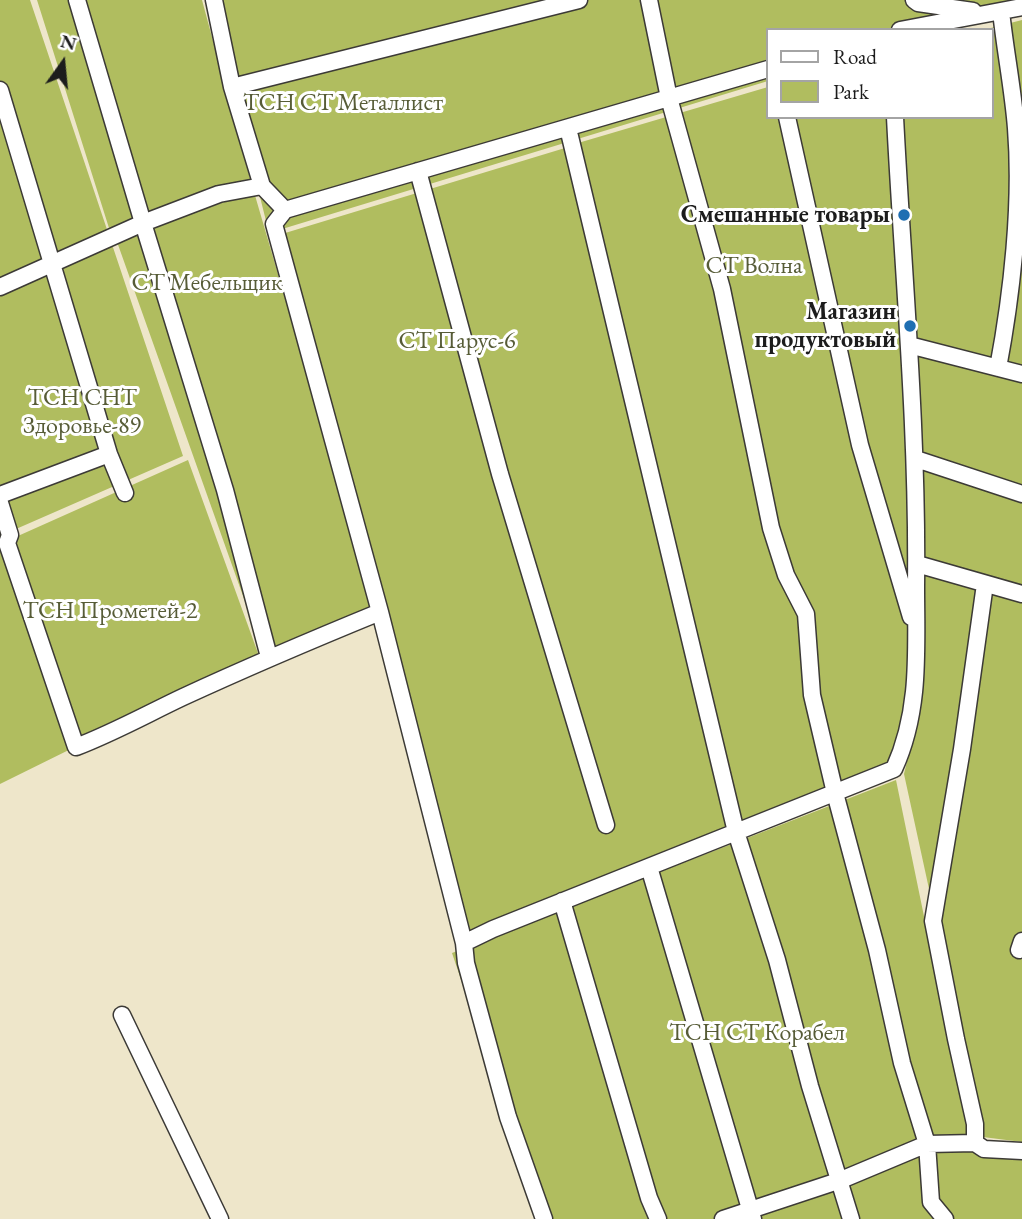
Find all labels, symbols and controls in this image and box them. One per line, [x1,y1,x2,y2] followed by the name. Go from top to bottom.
[28,28,98,98] north arrow
[58,28,79,56] text: N
[766,28,994,119] legend
[833,43,877,70] text: Road
[833,78,869,105] text: Park
[243,89,443,117] park label: ТСН СТ Металлист
[681,201,890,229] place label: Смешанные товары
[896,207,912,223] marker: Смешанные товары
[706,252,802,280] park label: СТ Волна
[132,269,282,297] park label: СТ Мебельщик
[755,298,896,354] place label: Магазин продуктовый
[902,318,918,334] marker: Магазин продуктовый
[399,327,515,355] park label: СТ Парус-6
[23,384,141,440] park label: ТСН СНТ Здоровье-89
[22,597,198,625] park label: ТСН Прометей-2
[669,1019,845,1047] park label: ТСН СТ Корабел

